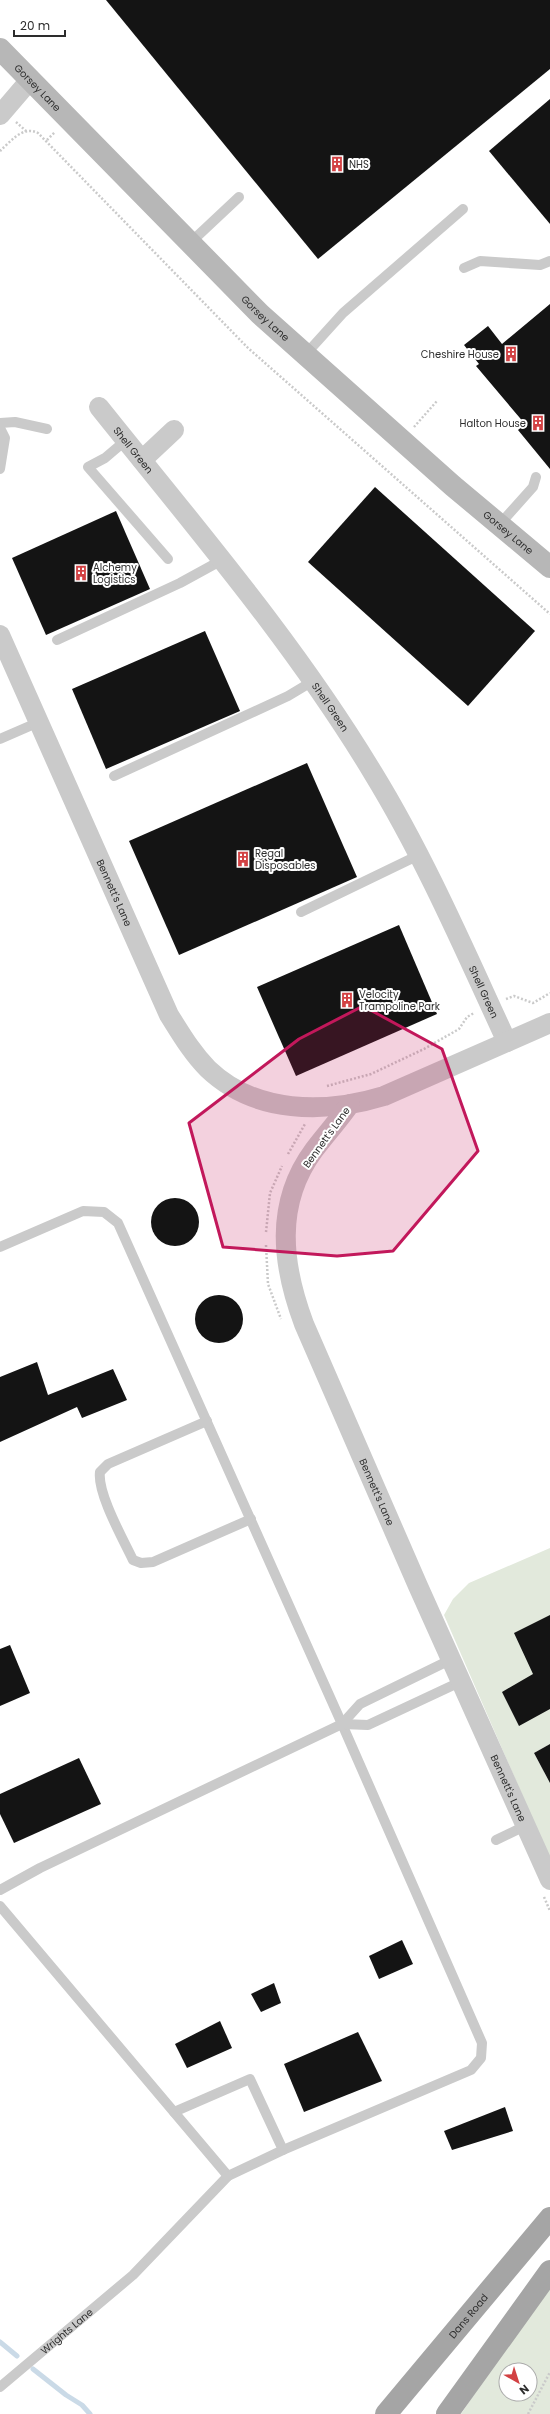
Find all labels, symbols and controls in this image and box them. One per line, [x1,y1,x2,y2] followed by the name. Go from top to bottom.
[14,12,65,38] scale bar
[20,17,50,34] text: 20 m
[11,61,64,115] street label: Gorsey Lane
[328,155,346,173] building icon: NHS
[349,157,369,172] place label: NHS
[238,292,293,345] street label: Gorsey Lane
[502,345,520,363] building icon: Cheshire House
[421,347,499,362] place label: Cheshire House
[529,414,547,432] building icon: Halton House
[460,416,526,431] place label: Halton House
[110,423,157,477] street label: Shell Green
[480,507,536,558] street label: Gorsey Lane
[93,560,137,587] place label: Alchemy Logistics
[72,564,90,582] building icon: Alchemy Logistics
[308,680,352,735] street label: Shell Green
[255,846,316,873] place label: Regal Disposables
[234,850,252,868] building icon: Regal Disposables
[93,857,136,929] street label: Bennett's Lane
[465,963,502,1021] street label: Shell Green
[359,987,441,1014] place label: Velocity Trampoline Park
[338,991,356,1009] building icon: Velocity Trampoline Park
[299,1104,354,1171] street label: Bennett's Lane
[355,1456,398,1528] street label: Bennett's Lane
[487,1752,530,1824] street label: Bennett's Lane
[445,2291,492,2342] street label: Dans Road
[37,2305,96,2358] street label: Wrights Lane
[498,2362,538,2402] north arrow
[516,2381,533,2399] text: N

